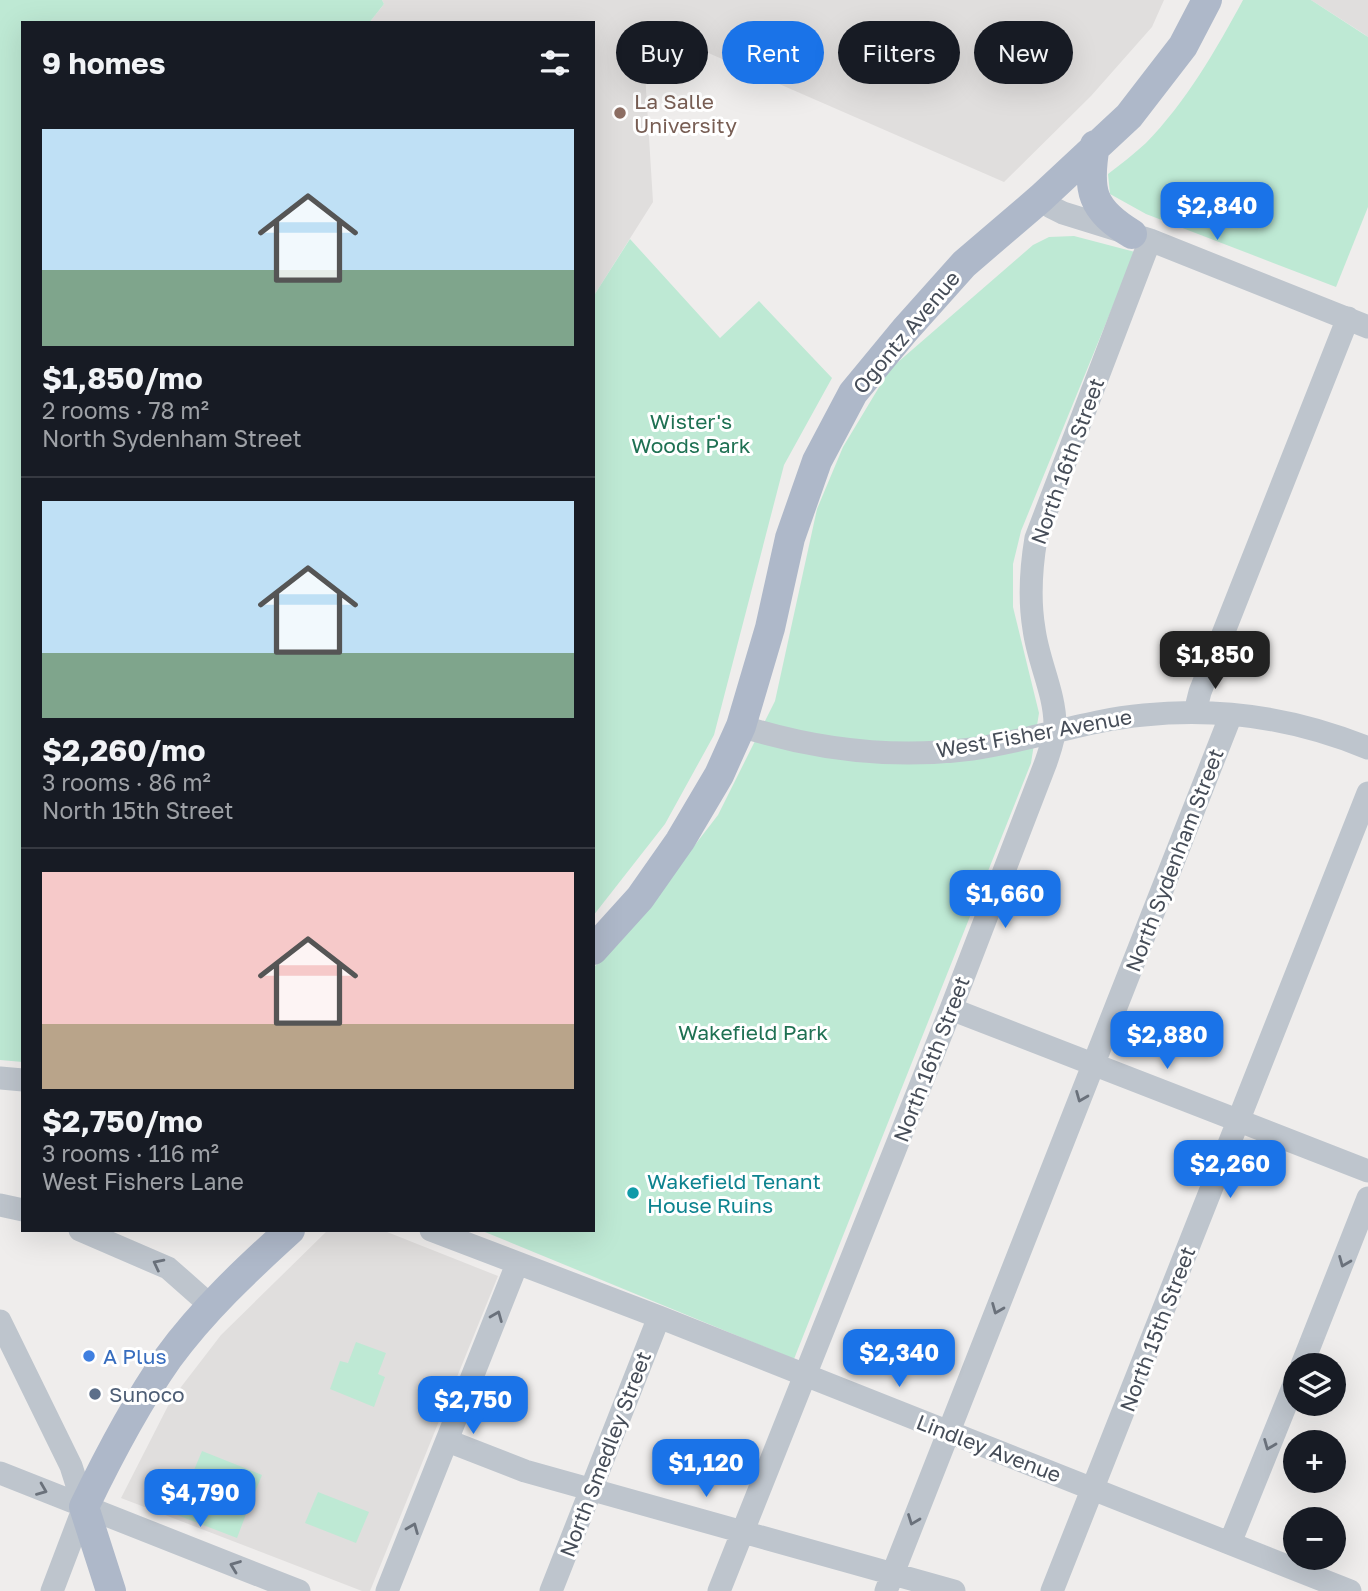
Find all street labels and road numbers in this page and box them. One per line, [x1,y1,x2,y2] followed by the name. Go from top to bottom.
[847,265,965,399] street label: Ogontz Avenue
[1025,374,1109,548] street label: North 16th Street
[934,703,1134,763] street label: West Fisher Avenue
[1119,745,1229,975] street label: North Sydenham Street
[887,972,975,1146] street label: North 16th Street
[1114,1243,1200,1415] street label: North 15th Street
[554,1347,656,1561] street label: North Smedley Street
[913,1408,1065,1488] street label: Lindley Avenue

